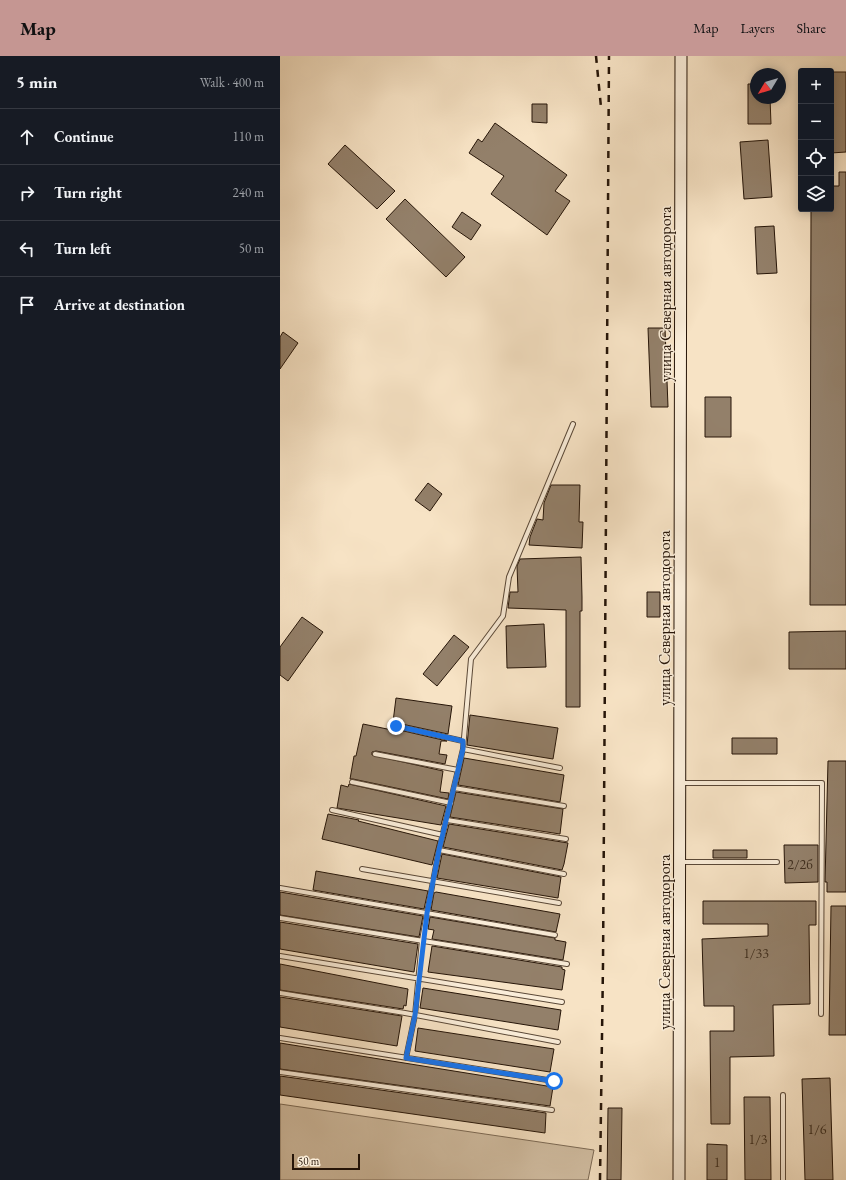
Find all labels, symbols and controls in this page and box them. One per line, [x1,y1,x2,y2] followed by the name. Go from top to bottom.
[20,16,56,41] text: Map
[693,19,718,37] text: Map
[740,19,775,37] text: Layers
[797,19,826,37] text: Share
[750,68,786,104] north arrow
[798,68,834,212] map controls
[798,68,834,104] button: +
[16,71,57,93] text: 5 min
[200,74,264,91] text: Walk · 400 m
[798,104,834,140] button: −
[16,126,38,148] icon: ahead
[54,127,114,146] text: Continue
[233,128,264,145] text: 110 m
[798,140,834,176] button: locate
[798,176,834,212] button: layers
[16,182,38,204] icon: right
[54,183,122,202] text: Turn right
[233,184,264,201] text: 240 m
[655,206,676,382] street label: улица Северная автодорога
[16,238,38,260] icon: left
[54,239,111,258] text: Turn left
[239,240,264,257] text: 50 m
[16,294,38,316] icon: arrive
[54,295,185,314] text: Arrive at destination
[654,530,675,706] street label: улица Северная автодорога
[387,717,405,735] route end
[654,854,675,1030] street label: улица Северная автодорога
[787,855,813,873] house number: 2/2б
[743,944,769,962] house number: 1/33
[545,1072,563,1090] route start
[807,1120,827,1138] house number: 1/6
[748,1130,768,1148] house number: 1/3
[292,1152,360,1171] scale bar
[714,1153,720,1171] house number: 1
[298,1154,319,1168] text: 50 m

